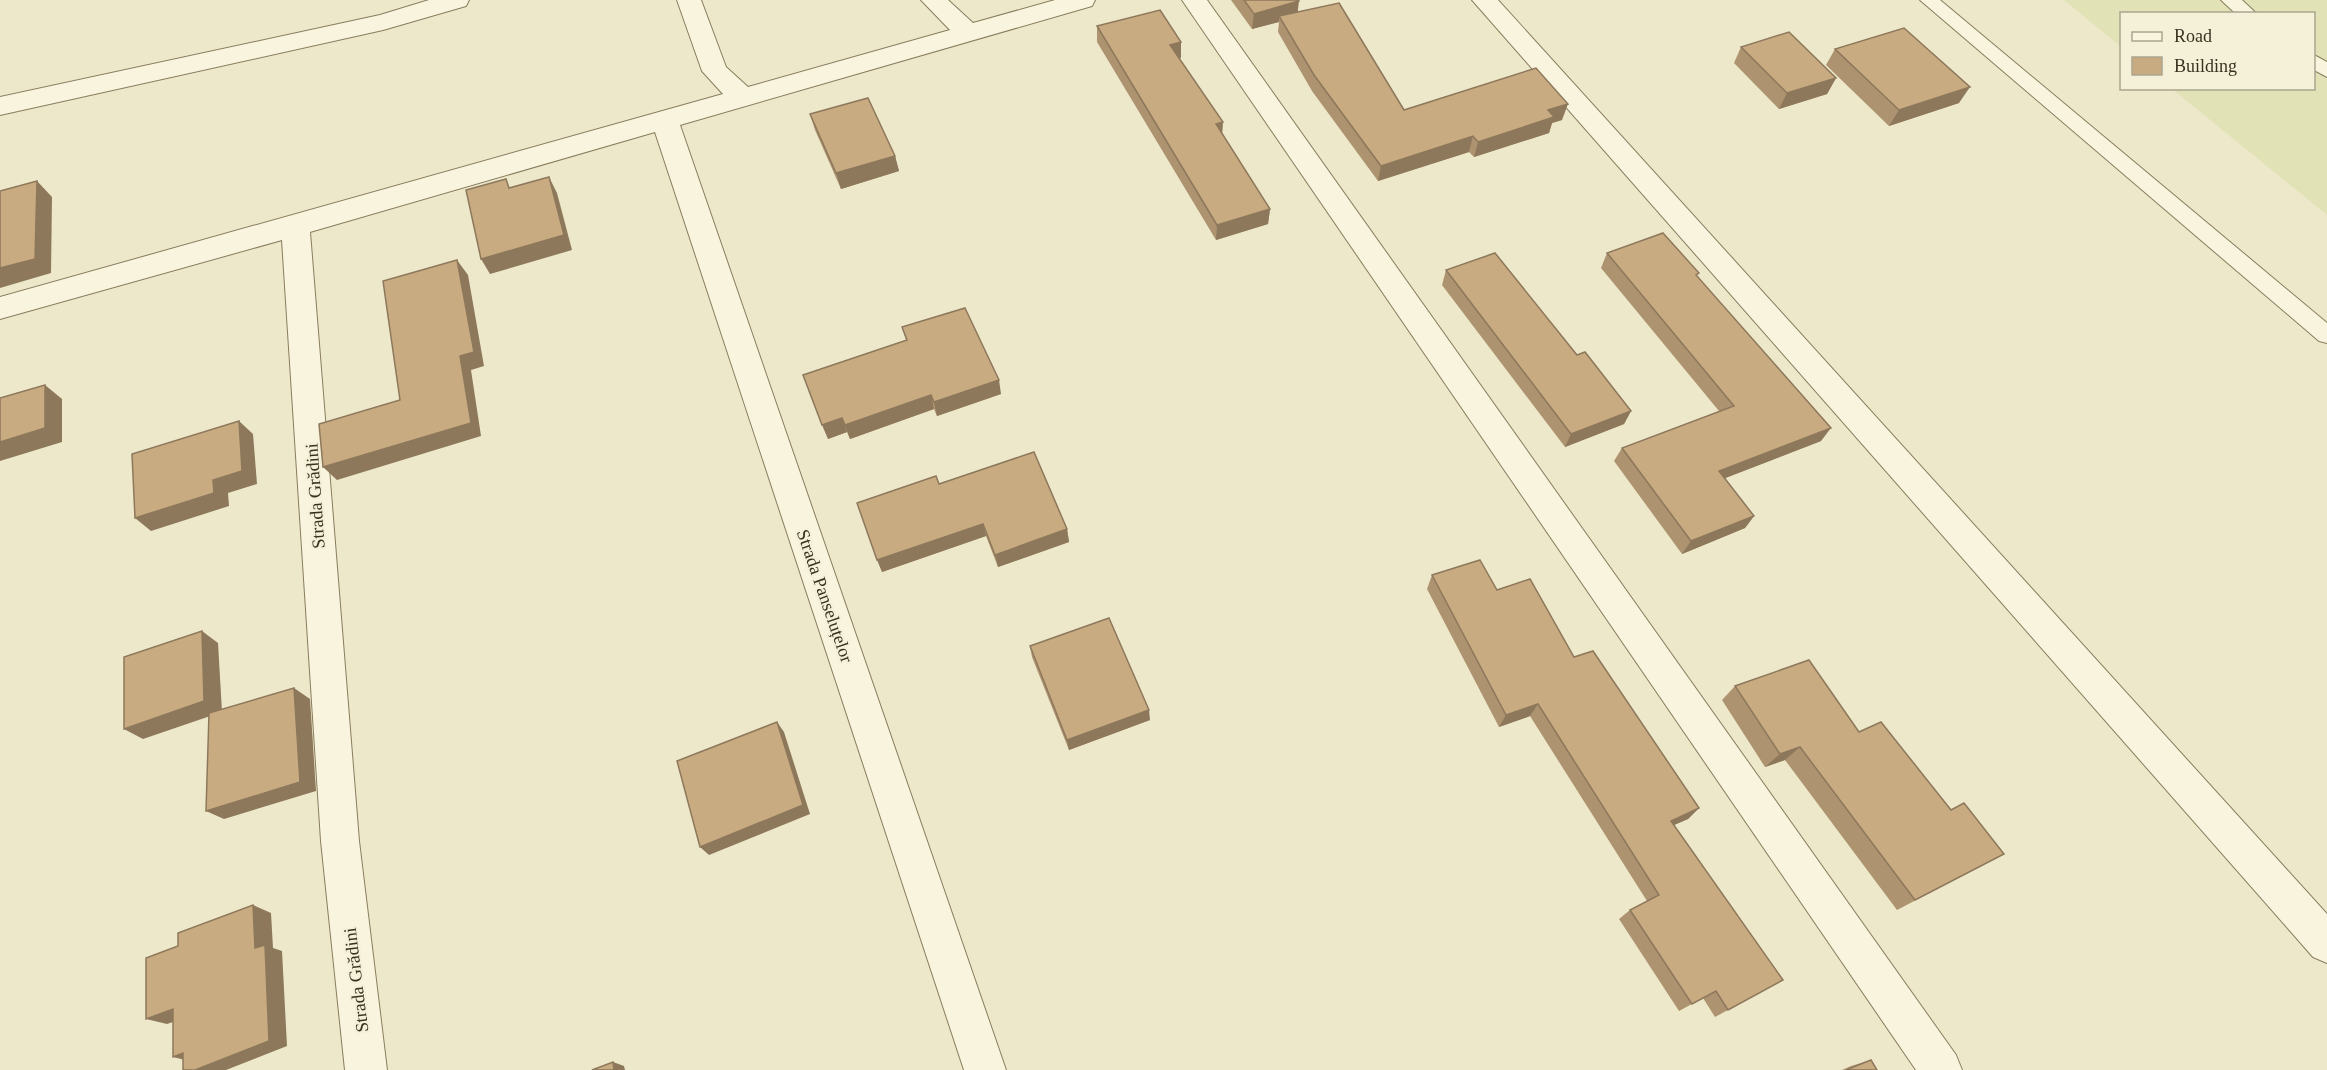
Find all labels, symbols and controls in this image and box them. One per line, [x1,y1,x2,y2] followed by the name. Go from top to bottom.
[2120,12,2315,90] legend
[2174,26,2212,46] text: Road
[2174,56,2237,76] text: Building
[301,443,329,549] street label: Strada Grădini
[793,527,857,665] street label: Strada Panseluțelor
[340,926,372,1034] street label: Strada Grădini

